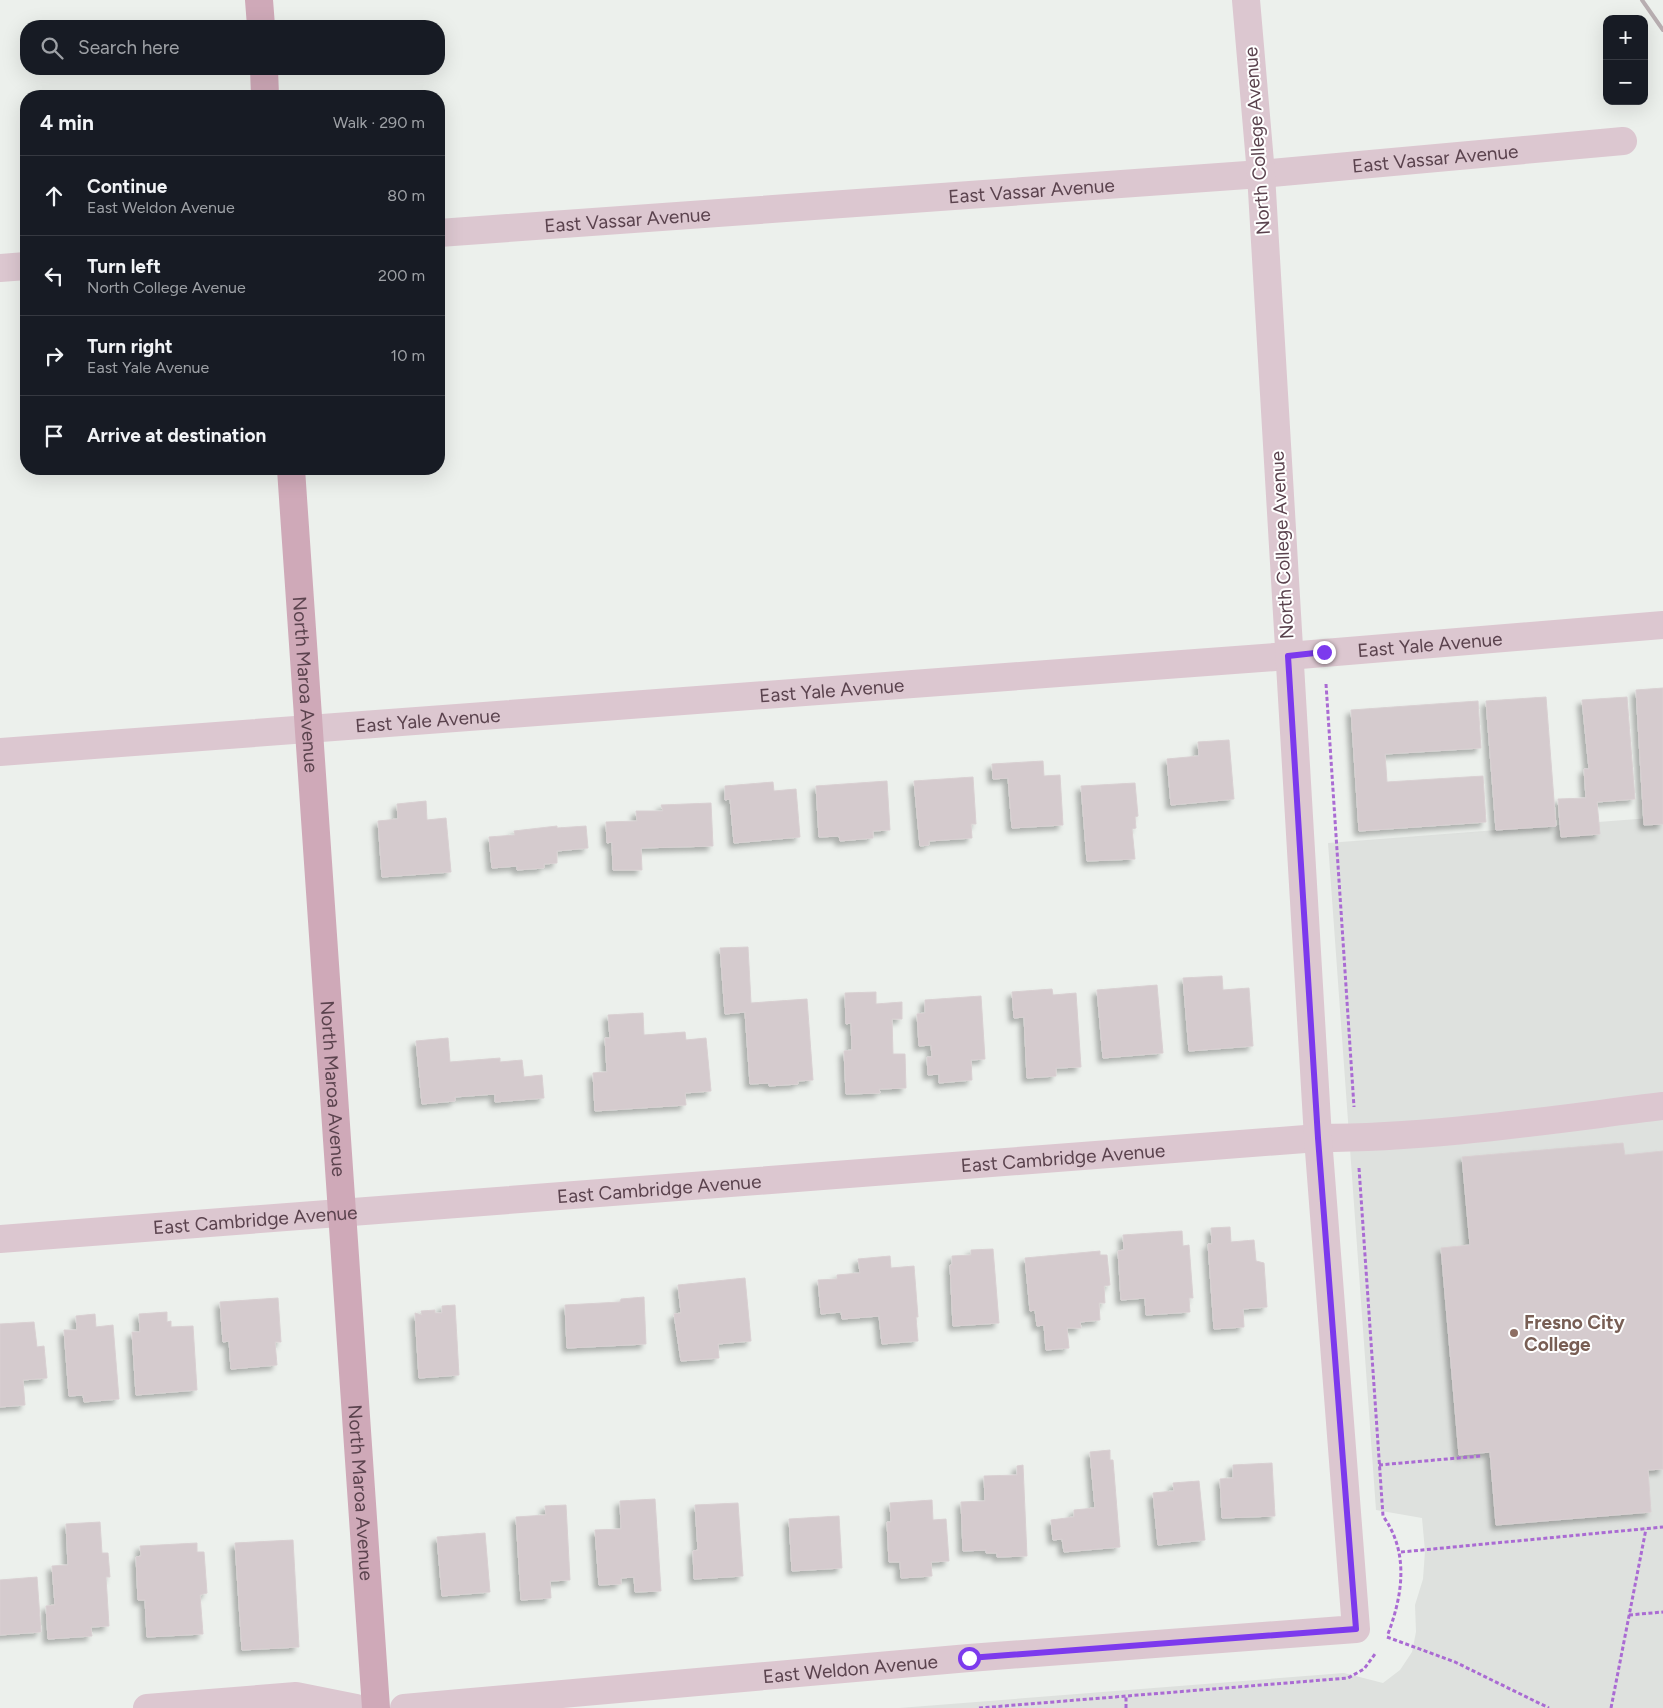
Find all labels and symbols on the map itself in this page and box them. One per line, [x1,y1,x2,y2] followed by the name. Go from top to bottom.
[1239,46,1275,236] street label: North College Avenue
[1351,139,1519,177] street label: East Vassar Avenue
[948,173,1115,208] street label: East Vassar Avenue
[544,202,711,237] street label: East Vassar Avenue
[1266,450,1298,640] street label: North College Avenue
[288,596,323,773] street label: North Maroa Avenue
[1357,627,1503,662] street label: East Yale Avenue
[1313,641,1336,664] route end
[758,673,905,707] street label: East Yale Avenue
[355,703,501,737] street label: East Yale Avenue
[316,1000,351,1177] street label: North Maroa Avenue
[960,1138,1166,1177] street label: East Cambridge Avenue
[556,1169,762,1208] street label: East Cambridge Avenue
[152,1200,358,1239] street label: East Cambridge Avenue
[1524,1311,1625,1356] place label: Fresno City College
[1508,1327,1520,1339] marker: Fresno City College
[344,1404,379,1581] street label: North Maroa Avenue
[958,1647,981,1670] route start
[762,1649,939,1688] street label: East Weldon Avenue

